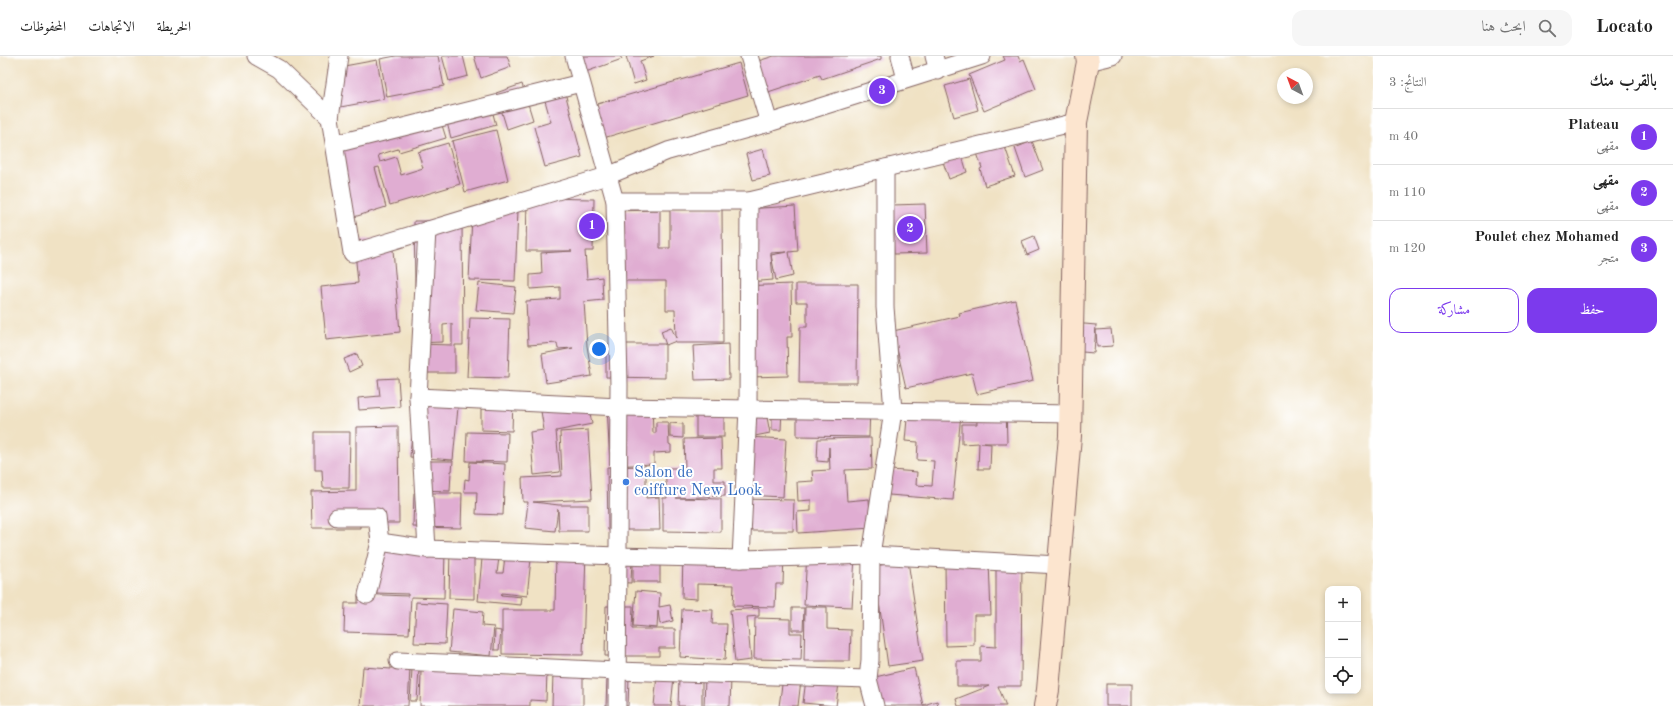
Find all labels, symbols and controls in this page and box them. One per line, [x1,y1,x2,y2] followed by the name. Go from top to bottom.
[1292,10,1572,46] search box
[1536,17,1558,39] icon: search
[1596,18,1653,37] text: Locato
[20,20,66,34] text: المحفوظات
[88,20,135,34] text: الاتجاهات
[157,20,191,34] text: الخريطة
[1481,20,1526,35] text: ابحث هنا
[1277,68,1313,104] north arrow
[1589,73,1657,90] text: بالقرب منك
[869,76,895,106] pin: 3
[1389,76,1427,89] text: النتائج: 3
[1568,118,1619,133] text: Plateau
[1389,130,1418,143] text: 40 m
[1640,130,1648,143] text: 1
[1596,140,1619,153] text: مقهى
[1593,174,1619,189] text: مقهى
[1389,186,1426,199] text: 110 m
[1640,186,1648,199] text: 2
[1596,200,1619,213] text: مقهى
[579,211,605,241] pin: 1
[897,214,923,244] pin: 2
[1474,230,1619,245] text: Poulet chez Mohamed
[1389,242,1426,255] text: 120 m
[1640,242,1648,255] text: 3
[1598,252,1619,265] text: متجر
[1389,288,1519,333] button: مشاركة
[1527,288,1657,333] button: حفظ
[589,339,609,359] your location
[634,465,762,499] place label: Salon de coiffure New Look
[621,477,631,487] marker: Salon de coiffure New Look
[1325,586,1361,694] map controls
[1325,586,1361,622] button: +
[1325,622,1361,658] button: −
[1325,658,1361,694] button: locate

